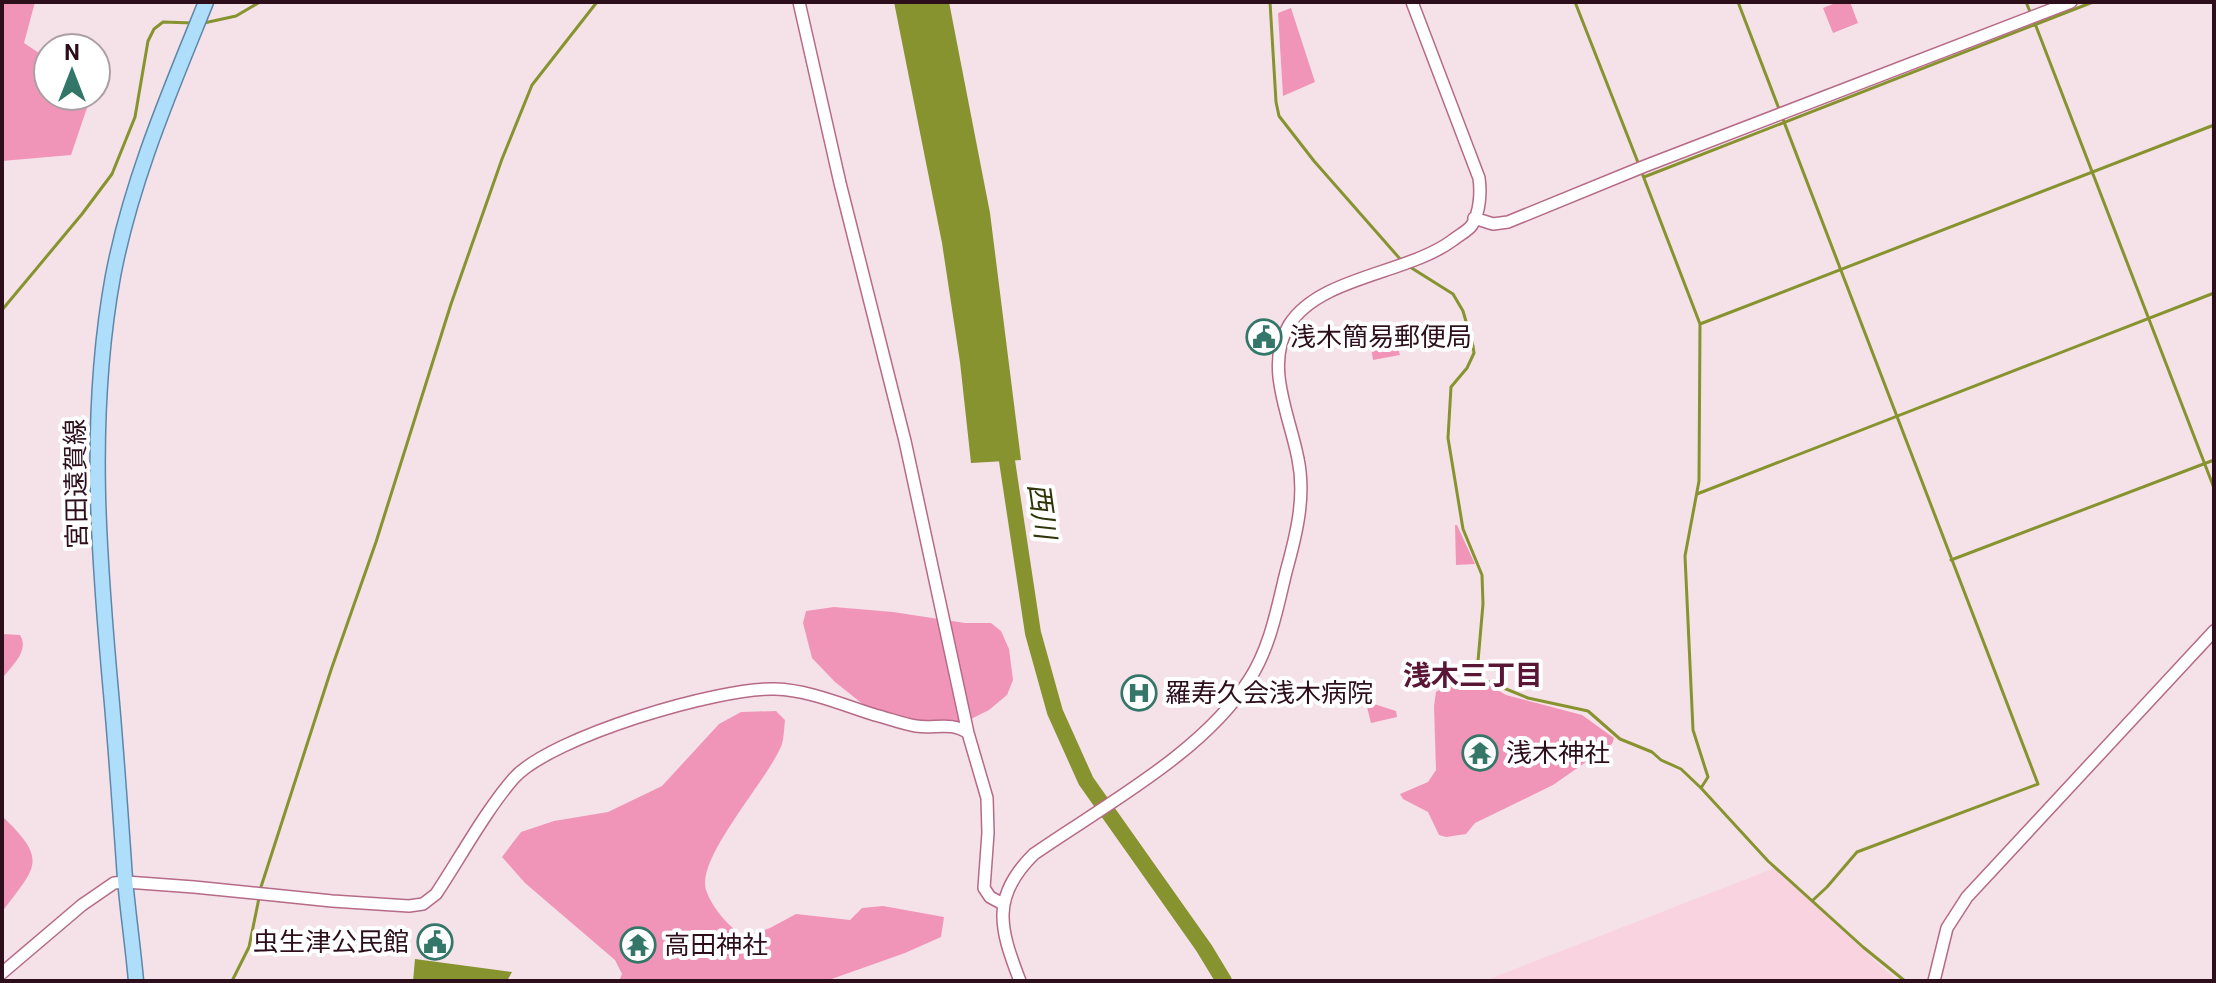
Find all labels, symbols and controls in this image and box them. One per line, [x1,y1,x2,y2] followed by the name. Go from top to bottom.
[32,32,112,112] north arrow
[64,40,80,65] text: N
[1245,318,1283,356] public building icon: 浅木簡易郵便局
[1290,322,1472,352] place label: 浅木簡易郵便局
[60,419,92,549] street label: 宮田遠賀線
[1022,481,1063,544] water label: 西川
[1403,659,1543,692] district label: 浅木三丁目
[1120,674,1158,712] hospital icon: 羅寿久会浅木病院
[1165,678,1373,708] place label: 羅寿久会浅木病院
[1461,734,1499,772] temple icon: 浅木神社
[1506,738,1610,768] place label: 浅木神社
[416,923,454,961] public building icon: 虫生津公民館
[619,926,657,964] temple icon: 高田神社
[253,927,409,957] place label: 虫生津公民館
[664,930,768,960] place label: 高田神社

